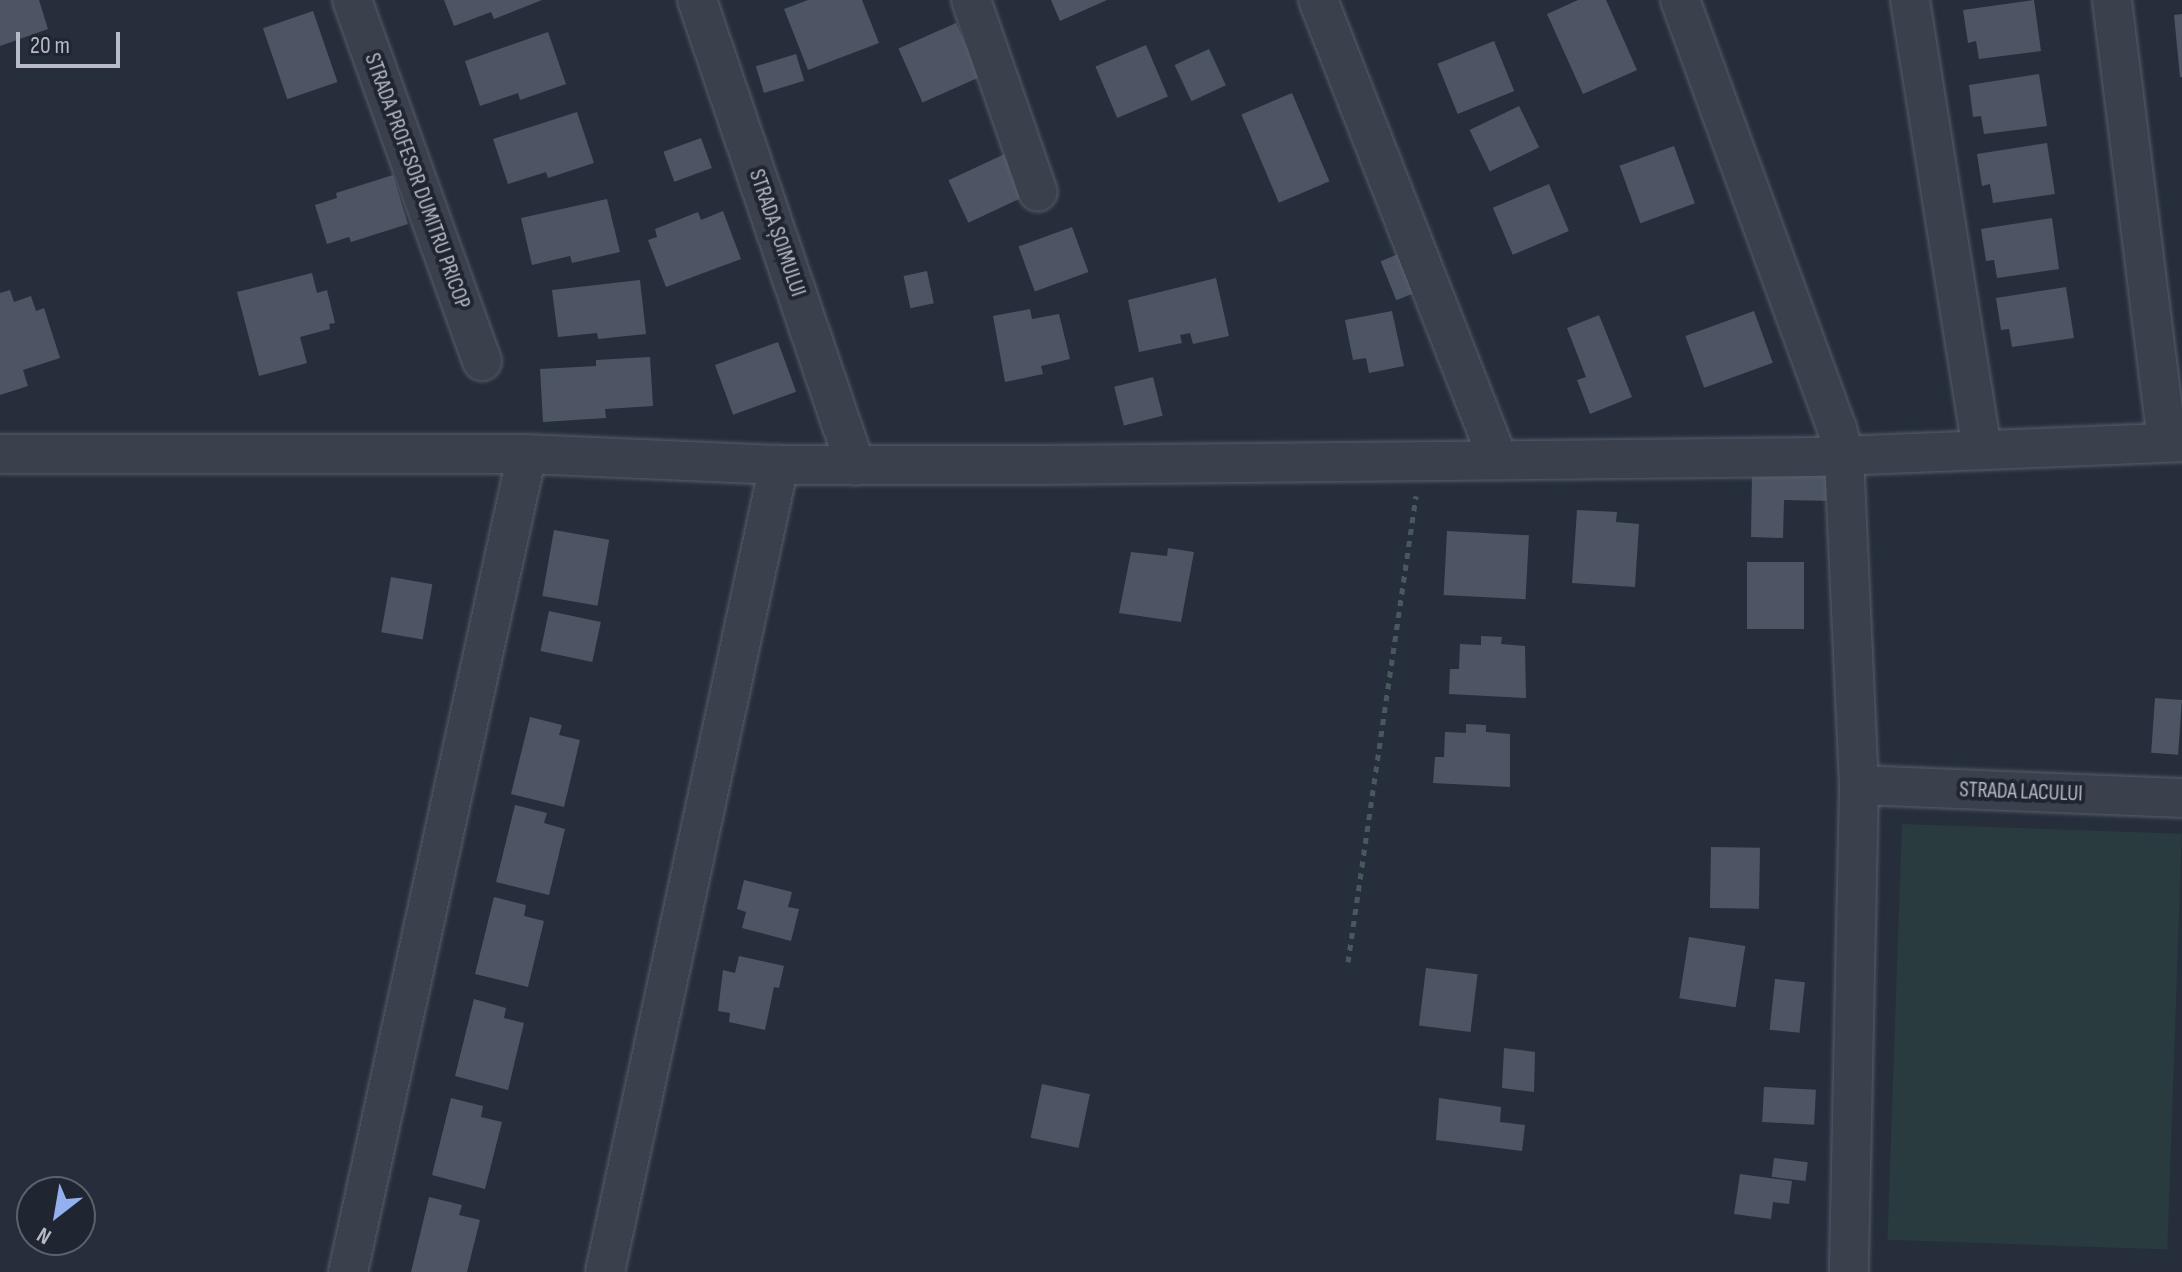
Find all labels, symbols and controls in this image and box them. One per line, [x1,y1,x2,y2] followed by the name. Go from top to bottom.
[20,16,124,66] scale bar
[30,31,70,60] text: 20 m
[358,50,476,312] street label: STRADA PROFESOR DUMITRU PRICOP
[743,166,811,300] street label: STRADA ȘOIMULUI
[1959,777,2083,807] street label: STRADA LACULUI
[16,1176,96,1256] north arrow
[32,1221,56,1250] text: N

